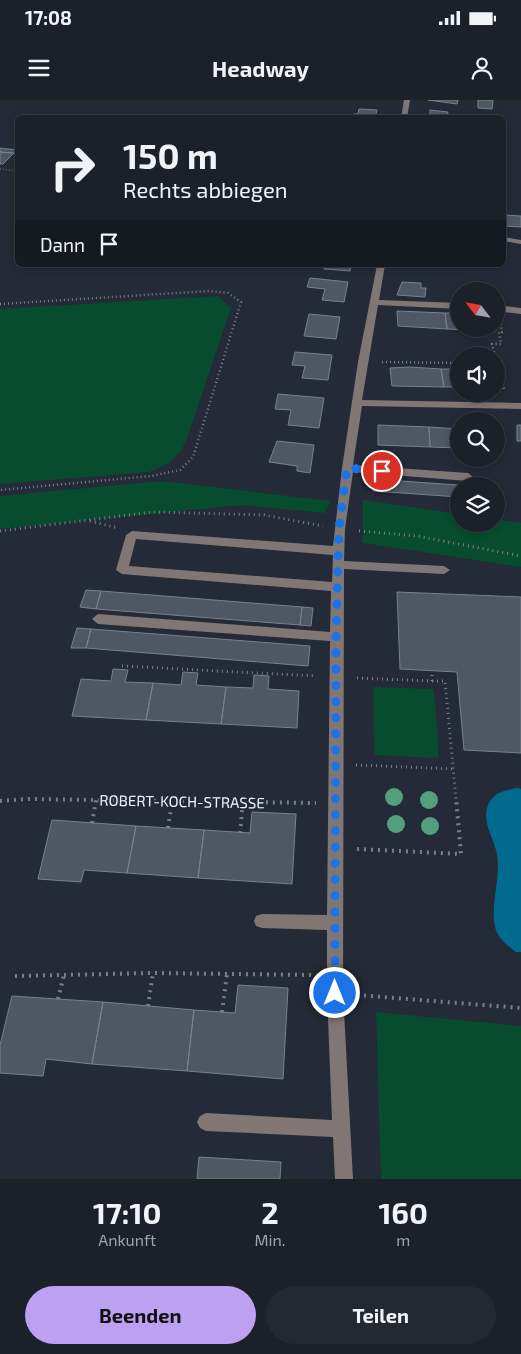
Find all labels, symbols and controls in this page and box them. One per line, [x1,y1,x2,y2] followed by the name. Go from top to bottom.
[25,6,72,29] text: 17:08
[25,54,53,82] icon: menu
[468,54,496,82] icon: person
[212,55,309,81] text: Headway
[123,134,218,176] text: 150 m
[40,135,105,200] icon: right
[123,176,288,202] text: Rechts abbiegen
[95,230,123,258] icon: arrive
[40,233,85,256] text: Dann
[450,282,505,338] north arrow
[450,282,505,532] map controls
[450,347,505,402] button: sound
[450,412,505,467] button: search
[361,450,403,492] pin
[368,457,396,485] icon: arrive
[450,477,505,532] button: layers
[99,791,265,811] street label: ROBERT-KOCH-STRASSE
[308,966,360,1018] position arrow
[93,1194,161,1230] text: 17:10
[261,1194,279,1230] text: 2
[378,1194,428,1230] text: 160
[98,1230,156,1249] text: Ankunft
[254,1230,285,1249] text: Min.
[396,1230,410,1249] text: m
[25,1286,256,1344] button: Beenden
[266,1286,496,1344] button: Teilen

